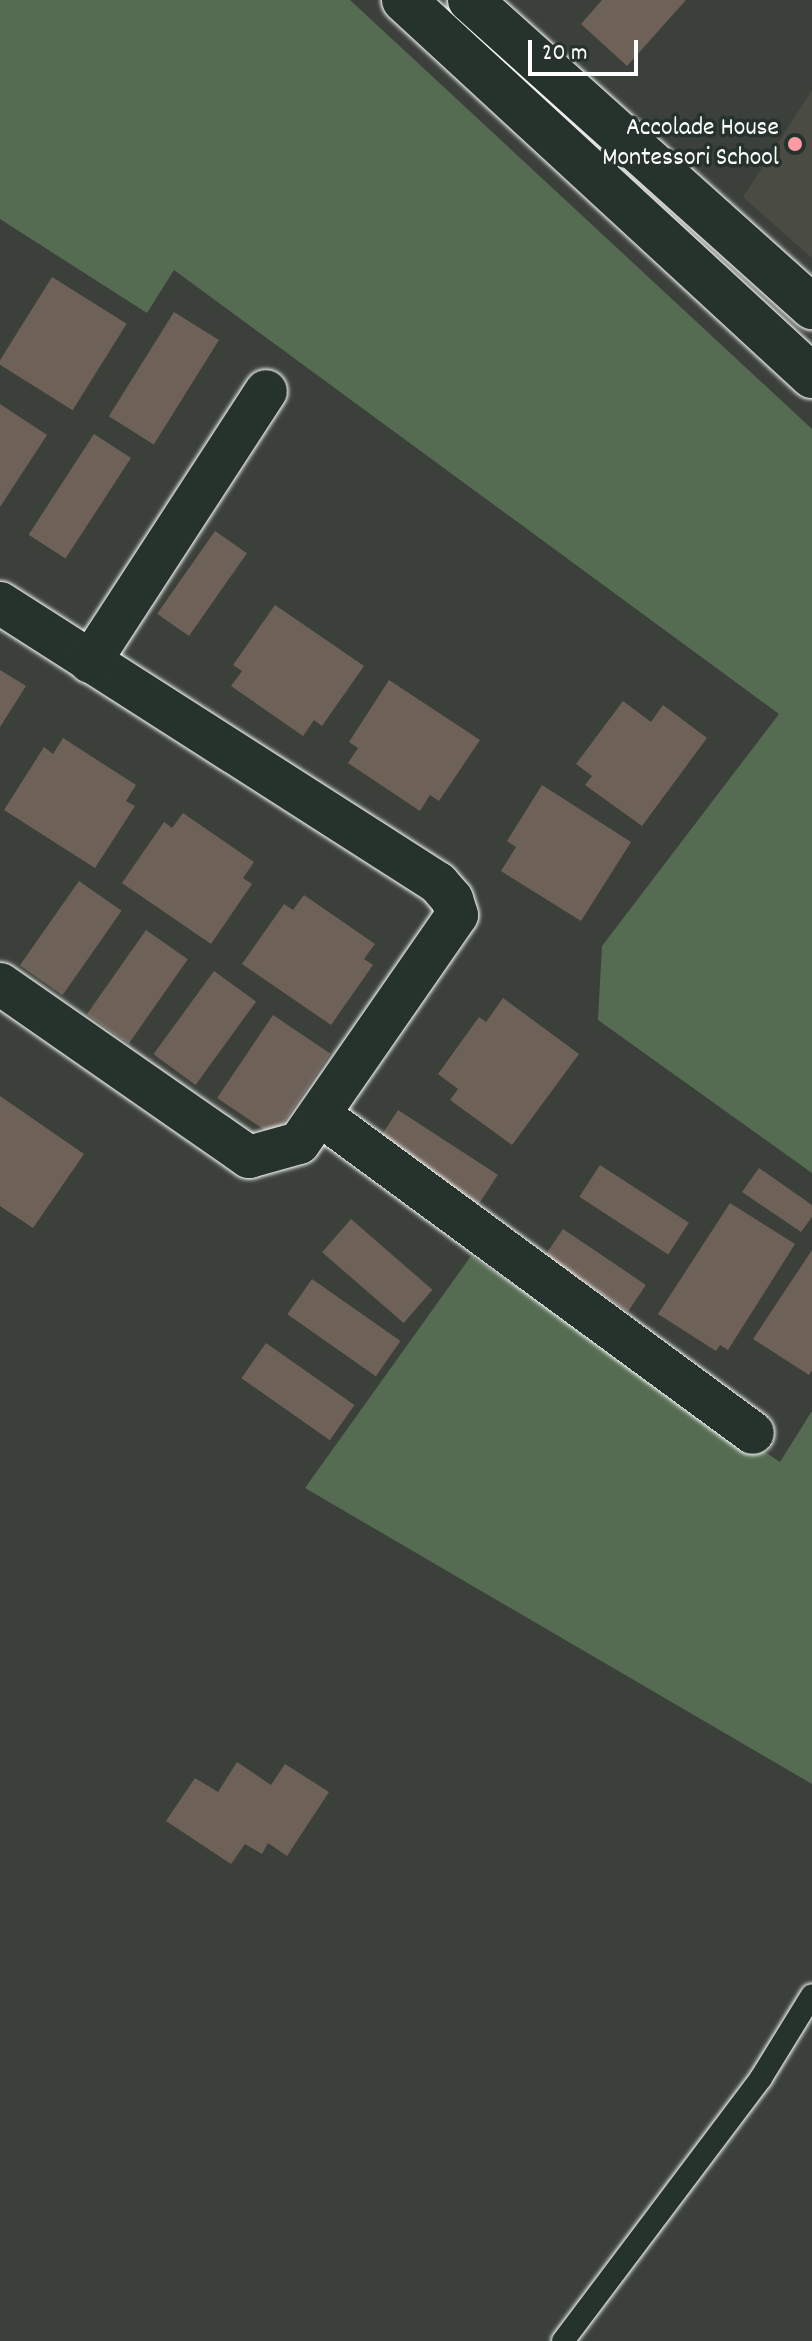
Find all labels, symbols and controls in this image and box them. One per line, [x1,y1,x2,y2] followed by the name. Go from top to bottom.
[532,24,642,74] scale bar
[542,37,588,71] text: 20 m
[602,113,779,174] place label: Accolade House Montessori School
[786,135,804,153] marker: Accolade House Montessori School

